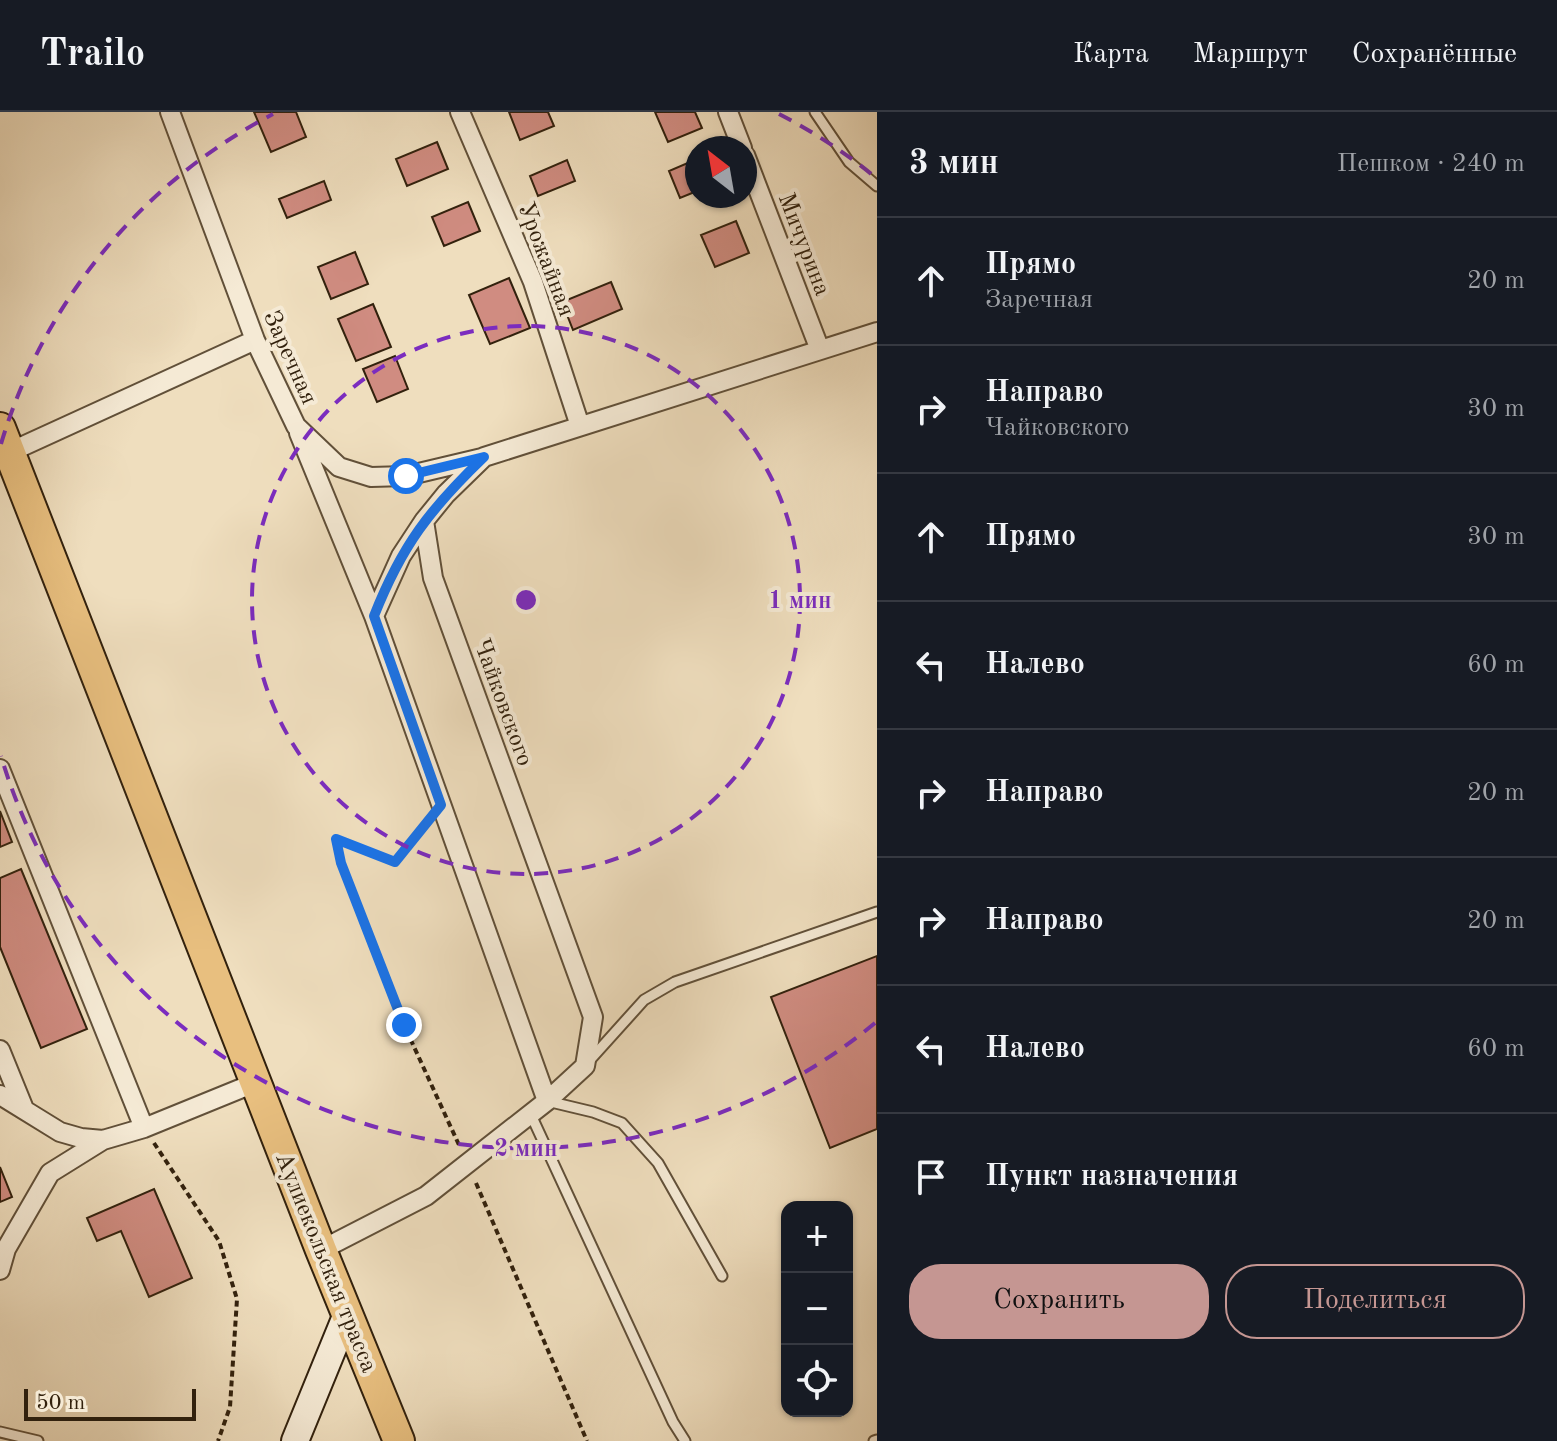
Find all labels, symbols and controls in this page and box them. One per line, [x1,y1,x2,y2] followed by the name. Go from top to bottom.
[40,36,145,74] text: Trailo
[1073,41,1149,69] text: Карта
[1193,41,1308,69] text: Маршрут
[1352,41,1517,69] text: Сохранённые
[685,136,757,208] north arrow
[909,147,999,181] text: 3 мин
[1337,151,1525,177] text: Пешком · 240 m
[773,190,834,300] street label: Мичурина
[512,199,578,320] street label: Урожайная
[985,250,1076,280] text: Прямо
[909,259,953,303] icon: ahead
[1467,268,1525,294] text: 20 m
[985,287,1093,313] text: Заречная
[258,307,320,408] street label: Заречная
[985,378,1104,408] text: Направо
[909,387,953,431] icon: right
[1467,396,1525,422] text: 30 m
[985,415,1129,441] text: Чайковского
[388,458,424,494] route start
[909,515,953,559] icon: ahead
[985,522,1076,552] text: Прямо
[1467,524,1525,550] text: 30 m
[512,586,540,614] centre of rings
[768,590,832,614] text: 1 мин
[468,636,536,769] street label: Чайковского
[909,643,953,687] icon: left
[985,650,1085,680] text: Налево
[1467,652,1525,678] text: 60 m
[909,771,953,815] icon: right
[985,778,1104,808] text: Направо
[1467,780,1525,806] text: 20 m
[909,899,953,943] icon: right
[985,906,1104,936] text: Направо
[1467,908,1525,934] text: 20 m
[386,1007,422,1043] route end
[909,1027,953,1071] icon: left
[985,1034,1085,1064] text: Налево
[1467,1036,1525,1062] text: 60 m
[494,1138,558,1162] text: 2 мин
[270,1149,380,1376] street label: Аулиекольская трасса
[909,1155,953,1199] icon: arrive
[985,1162,1238,1192] text: Пункт назначения
[781,1201,853,1417] map controls
[781,1201,853,1273] button: +
[909,1264,1209,1339] button: Сохранить
[1225,1264,1525,1339] button: Поделиться
[781,1273,853,1345] button: −
[781,1345,853,1417] button: locate
[24,1385,196,1421] scale bar
[36,1392,85,1414] text: 50 m

